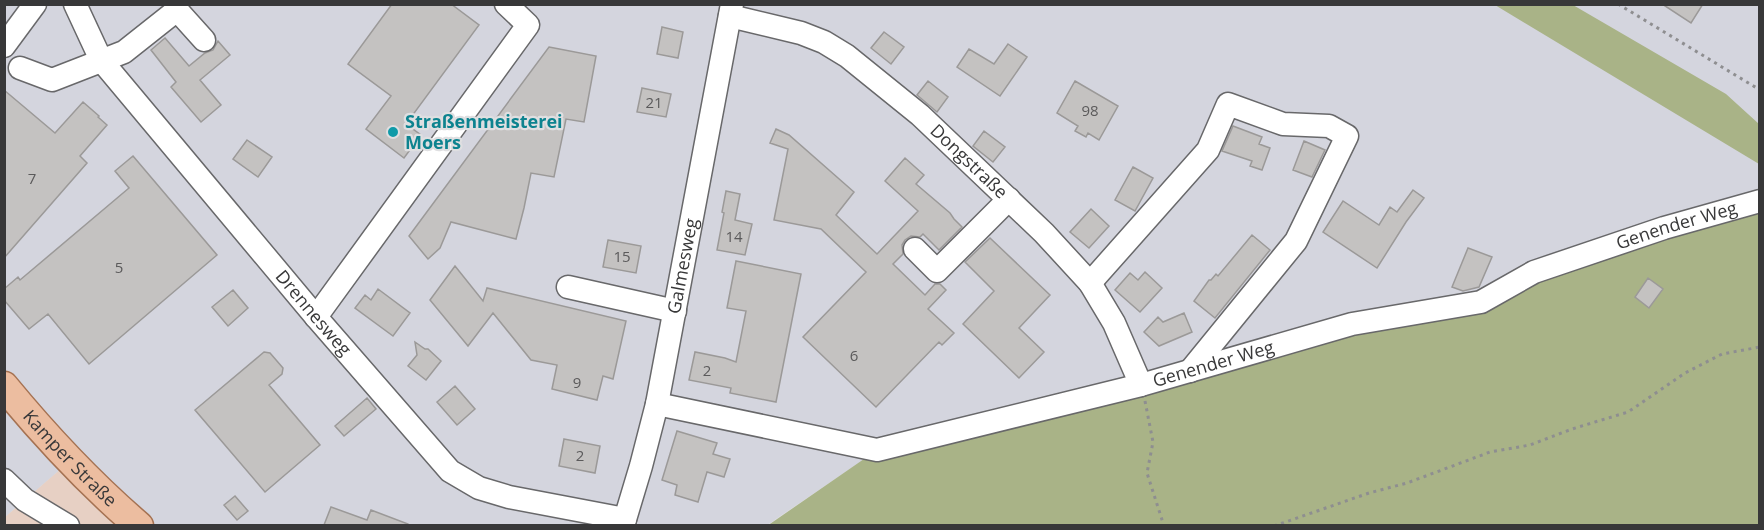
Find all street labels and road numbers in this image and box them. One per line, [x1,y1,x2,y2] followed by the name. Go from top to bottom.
[926,118,1014,203] street label: Dongstraße
[1613,195,1740,254] street label: Genender Weg
[661,216,703,316] street label: Galmesweg
[271,265,357,360] street label: Drennesweg
[1150,334,1277,392] street label: Genender Weg
[18,404,123,512] street label: Kamper Straße

